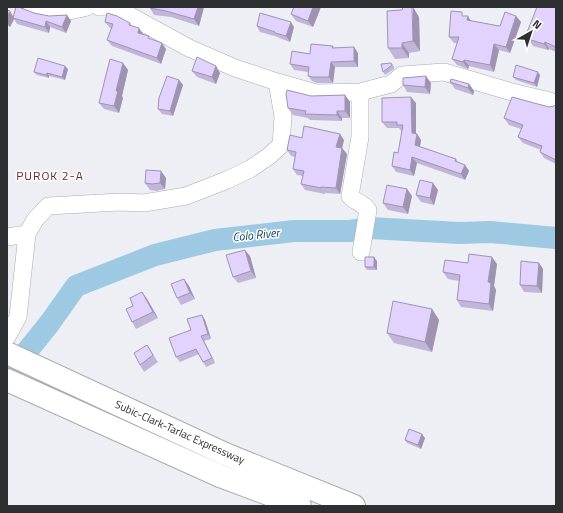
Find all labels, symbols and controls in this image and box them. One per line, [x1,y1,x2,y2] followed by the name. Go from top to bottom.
[511,12,551,52] north arrow
[529,16,545,33] text: N
[16,166,84,185] district label: PUROK 2-A
[232,222,282,246] water label: Colo River
[112,396,248,468] street label: Subic-Clark-Tarlac Expressway

